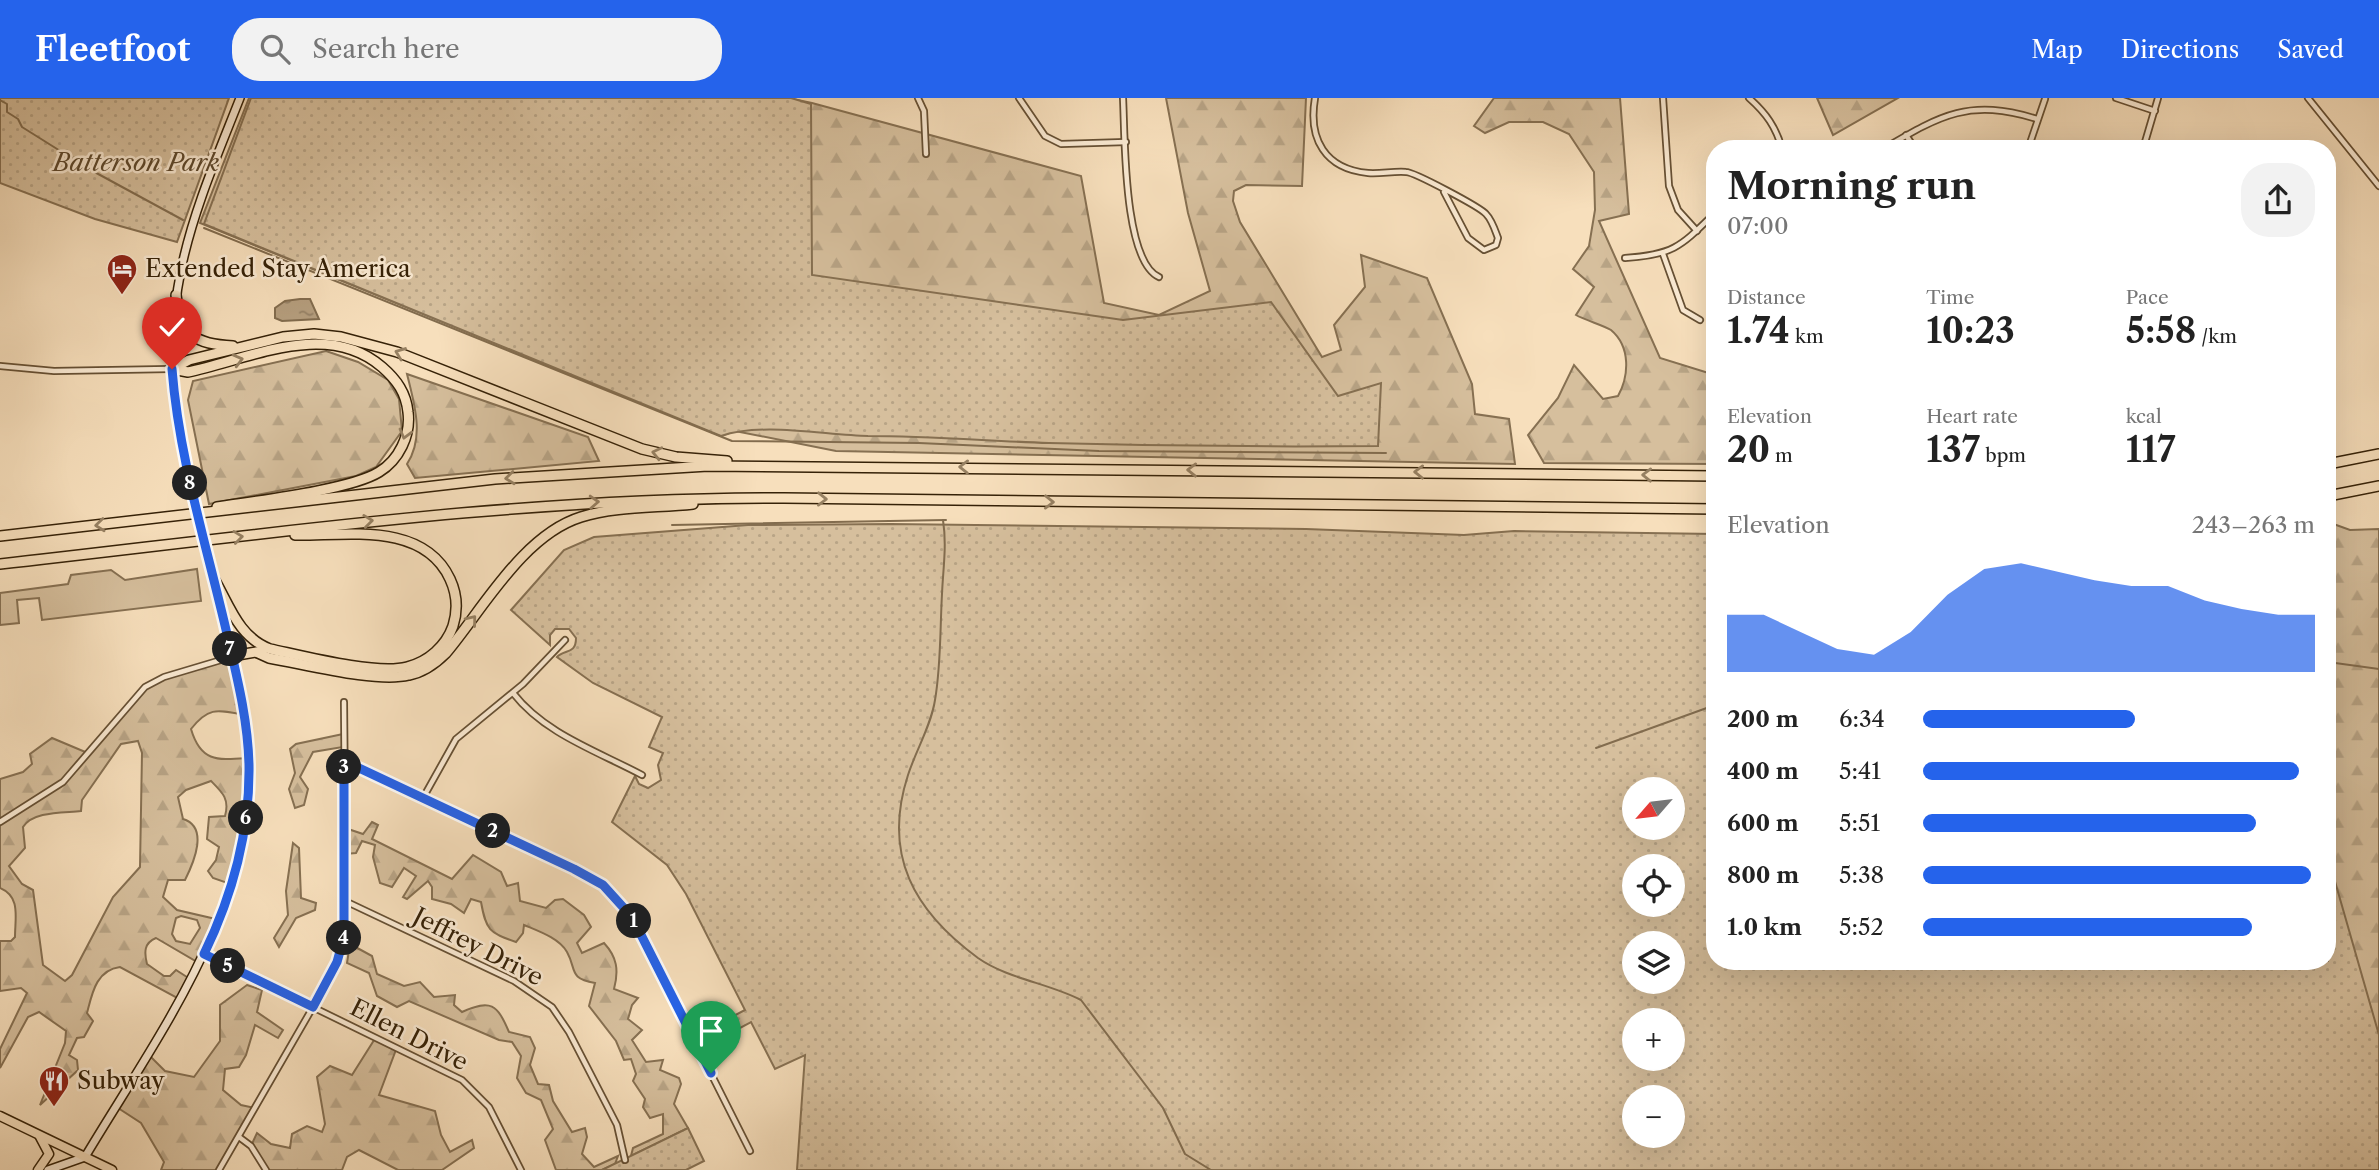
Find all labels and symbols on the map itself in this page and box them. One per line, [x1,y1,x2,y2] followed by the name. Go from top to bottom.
[51,148,220,177] park label: Batterson Park
[105,252,139,296] hotel icon: Extended Stay America
[145,254,411,283] place label: Extended Stay America
[142,297,202,369] pin
[394,348,406,362] one-way arrow
[232,353,244,368] one-way arrow
[399,428,413,440] one-way arrow
[652,447,664,461] one-way arrow
[959,459,969,475] one-way arrow
[1186,462,1197,477] one-way arrow
[1414,464,1424,480] one-way arrow
[172,466,208,500] pin: 8
[1641,467,1652,483] one-way arrow
[504,470,515,485] one-way arrow
[817,491,827,507] one-way arrow
[589,494,600,509] one-way arrow
[1044,494,1055,509] one-way arrow
[362,514,373,529] one-way arrow
[94,518,106,533] one-way arrow
[232,530,244,545] one-way arrow
[464,616,477,628] one-way arrow
[212,632,247,666] pin: 7
[326,750,362,784] pin: 3
[1622,777,1685,840] north arrow
[229,800,264,836] pin: 6
[476,814,510,848] pin: 2
[405,900,548,992] street label: Jeffrey Drive
[616,904,652,938] pin: 1
[326,920,362,956] pin: 4
[210,948,246,984] pin: 5
[346,993,473,1077] street label: Ellen Drive
[681,1001,741,1073] pin
[37,1064,71,1108] restaurant icon: Subway
[77,1066,165,1095] place label: Subway

